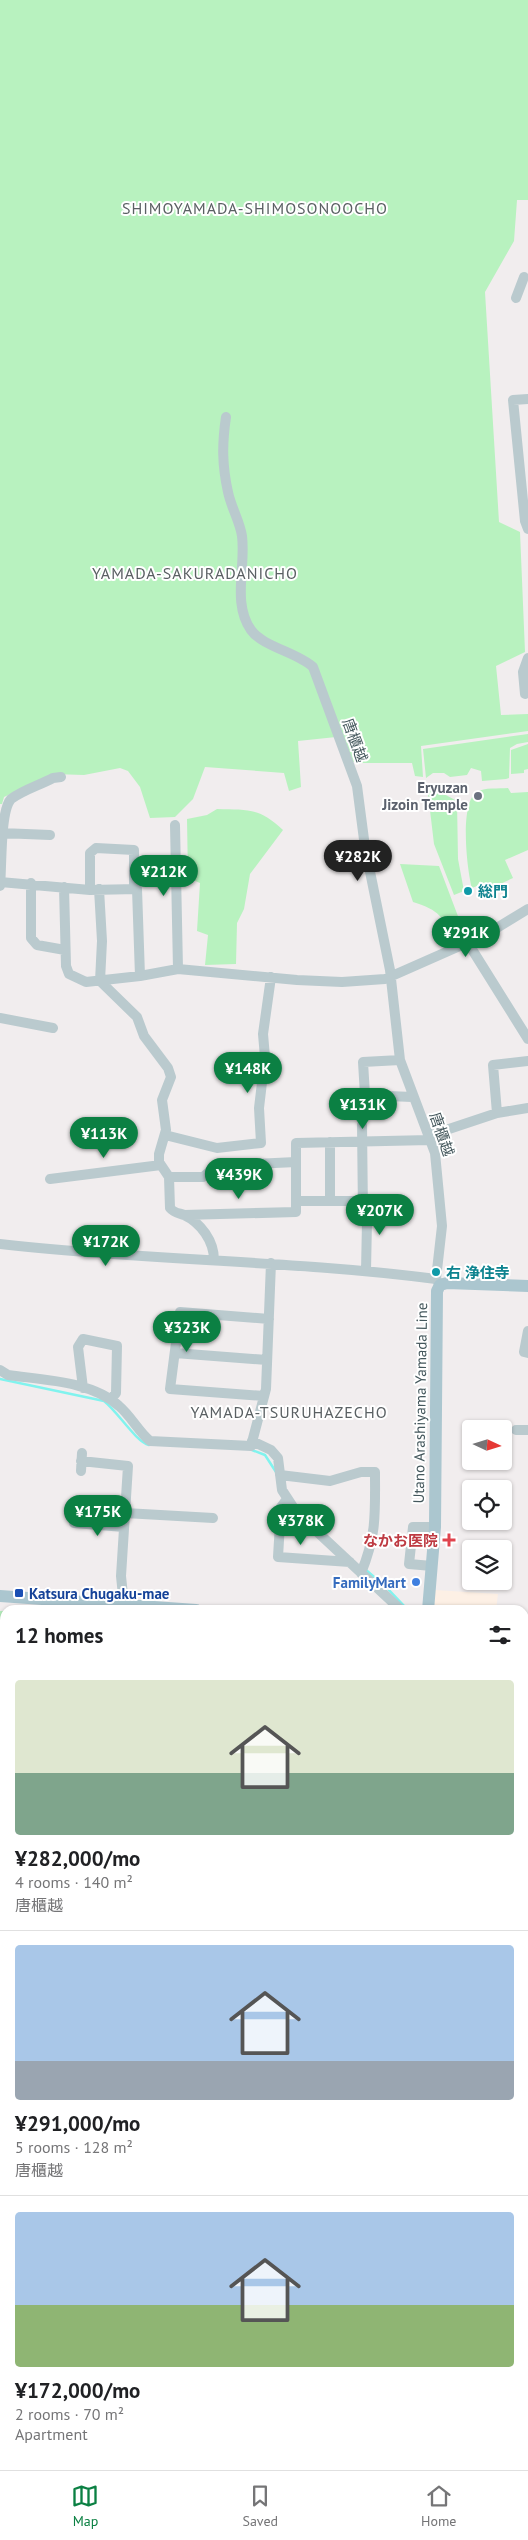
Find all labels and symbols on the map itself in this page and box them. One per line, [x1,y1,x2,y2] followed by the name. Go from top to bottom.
[122,198,388,218] district label: SHIMOYAMADA-SHIMOSONOOCHO
[92,563,298,583] district label: YAMADA-SAKURADANICHO
[338,716,372,764] street label: 唐櫃越
[381,778,468,814] place label: Eryuzan Jizoin Temple
[472,790,484,802] marker: Eryuzan Jizoin Temple
[323,840,393,882] pin: ¥282K
[129,854,199,897] pin: ¥212K
[478,882,508,901] place label: 総門
[462,885,474,897] marker: 総門
[431,916,501,958] pin: ¥291K
[213,1052,283,1094] pin: ¥148K
[328,1088,398,1130] pin: ¥131K
[426,1110,458,1158] street label: 唐櫃越
[69,1116,139,1159] pin: ¥113K
[204,1158,274,1200] pin: ¥439K
[345,1194,415,1236] pin: ¥207K
[71,1224,141,1267] pin: ¥172K
[446,1263,510,1282] place label: 右 浄住寺
[430,1266,442,1278] marker: 右 浄住寺
[409,1302,431,1504] street label: Utano Arashiyama Yamada Line
[152,1310,222,1353] pin: ¥323K
[190,1402,388,1422] district label: YAMADA-TSURUHAZECHO
[462,1420,512,1470] north arrow
[63,1494,133,1537] pin: ¥175K
[266,1504,336,1546] pin: ¥378K
[363,1531,438,1550] place label: なかお医院
[442,1533,456,1547] marker: なかお医院
[333,1573,407,1592] place label: FamilyMart
[410,1576,422,1588] marker: FamilyMart
[29,1584,170,1603] place label: Katsura Chugaku-mae
[13,1587,25,1599] marker: Katsura Chugaku-mae

